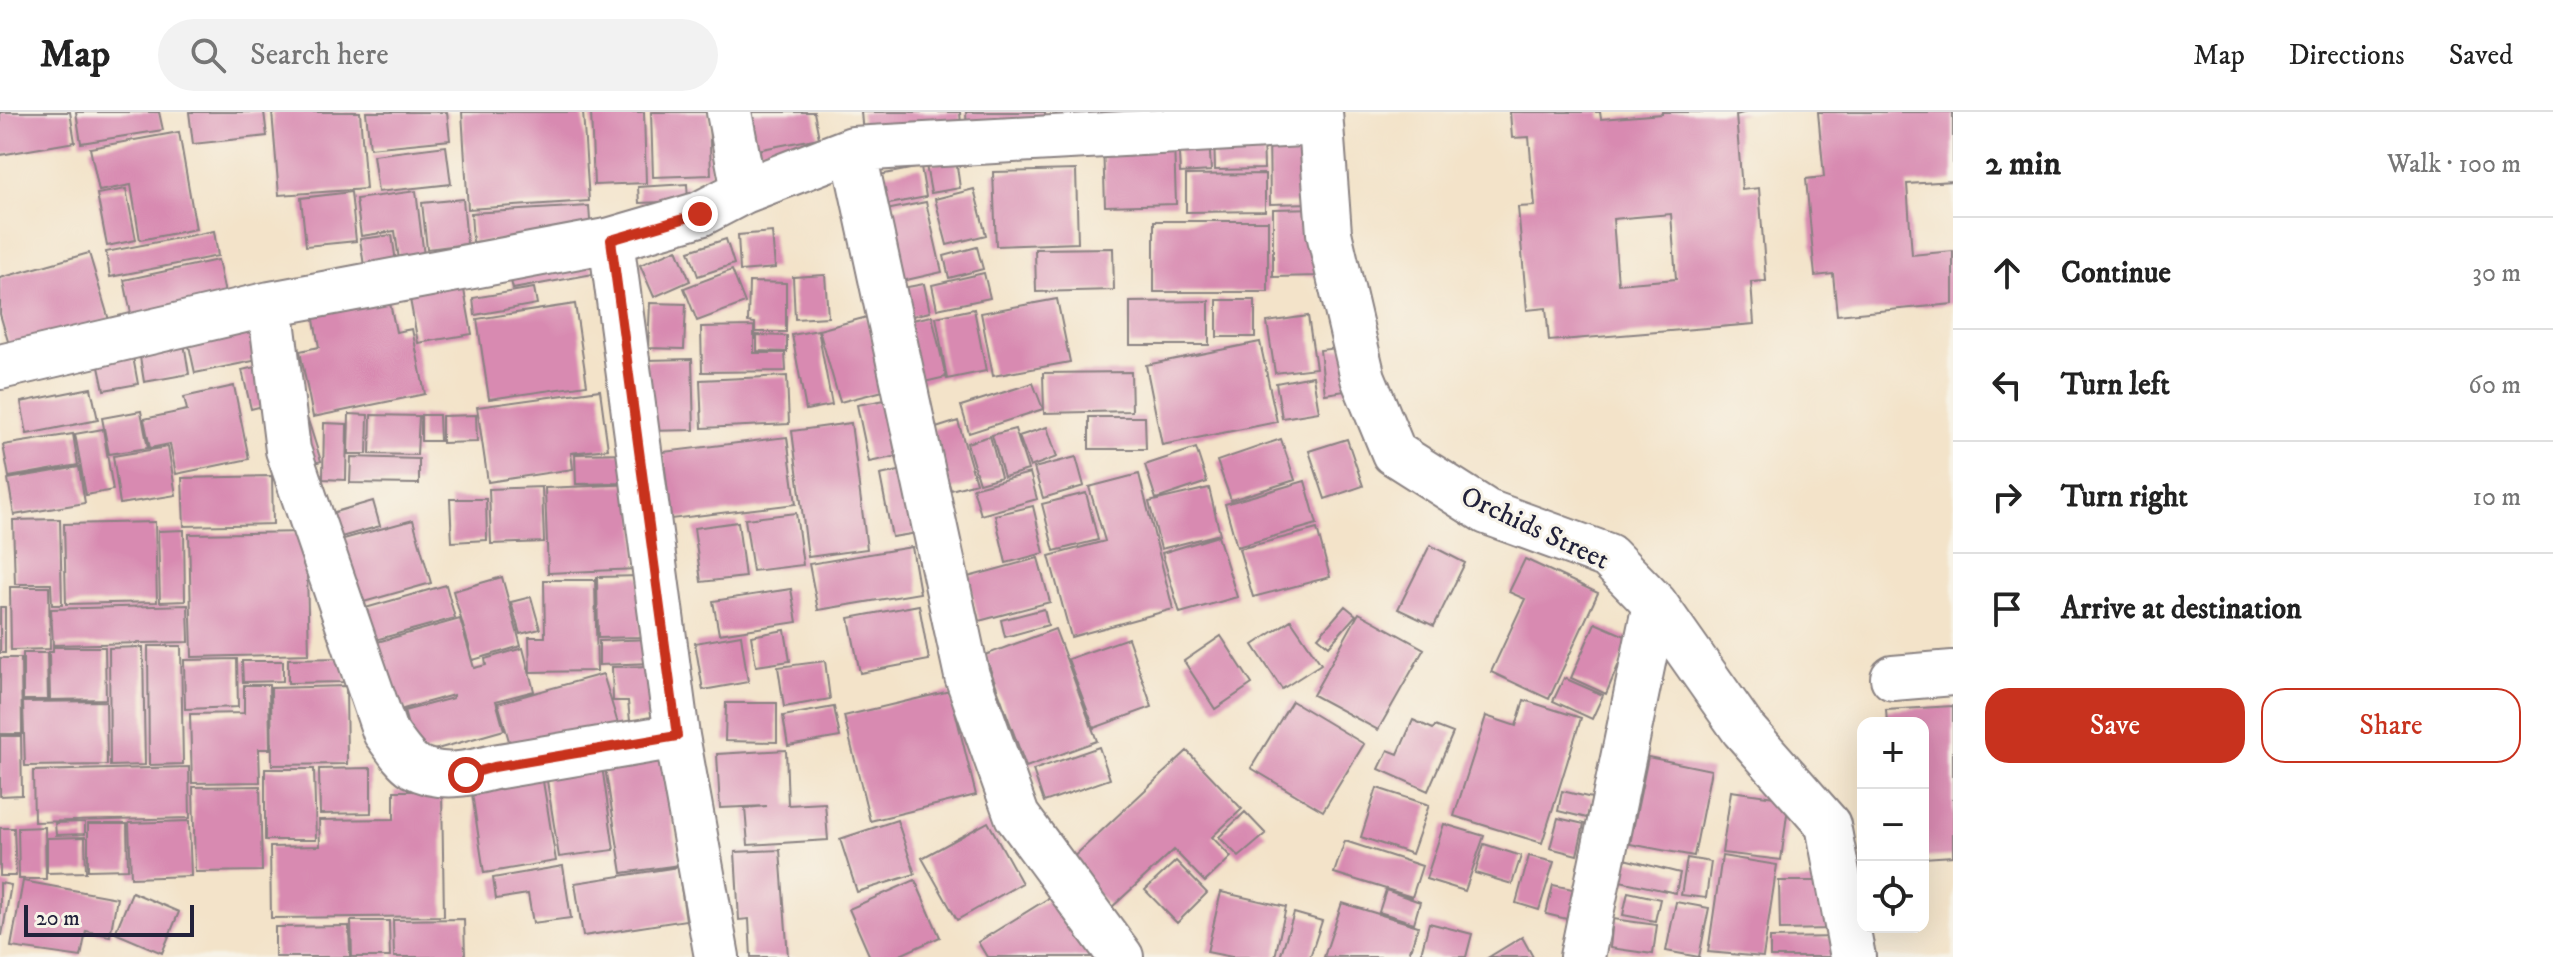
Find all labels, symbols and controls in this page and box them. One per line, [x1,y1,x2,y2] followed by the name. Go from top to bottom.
[158,19,718,91] search box
[40,31,110,79] text: Map
[186,33,230,77] icon: search
[250,37,389,74] text: Search here
[2193,38,2245,73] text: Map
[2289,38,2405,73] text: Directions
[2449,38,2513,73] text: Saved
[1985,143,2061,185] text: 2 min
[2387,148,2521,181] text: Walk · 100 m
[682,196,718,232] route end
[1985,251,2029,295] icon: ahead
[2061,255,2171,292] text: Continue
[2472,257,2521,290] text: 30 m
[1985,363,2029,407] icon: left
[2061,367,2170,404] text: Turn left
[2468,369,2521,402] text: 60 m
[1985,475,2029,519] icon: right
[1455,478,1615,578] street label: Orchids Street
[2061,479,2188,516] text: Turn right
[2472,481,2521,514] text: 10 m
[1985,587,2029,631] icon: arrive
[2061,591,2302,628] text: Arrive at destination
[1985,688,2245,763] button: Save
[2261,688,2521,763] button: Share
[1857,717,1929,933] map controls
[1857,717,1929,789] button: +
[448,757,484,793] route start
[1857,789,1929,861] button: −
[1857,861,1929,933] button: locate
[24,901,194,937] scale bar
[36,905,80,932] text: 20 m

